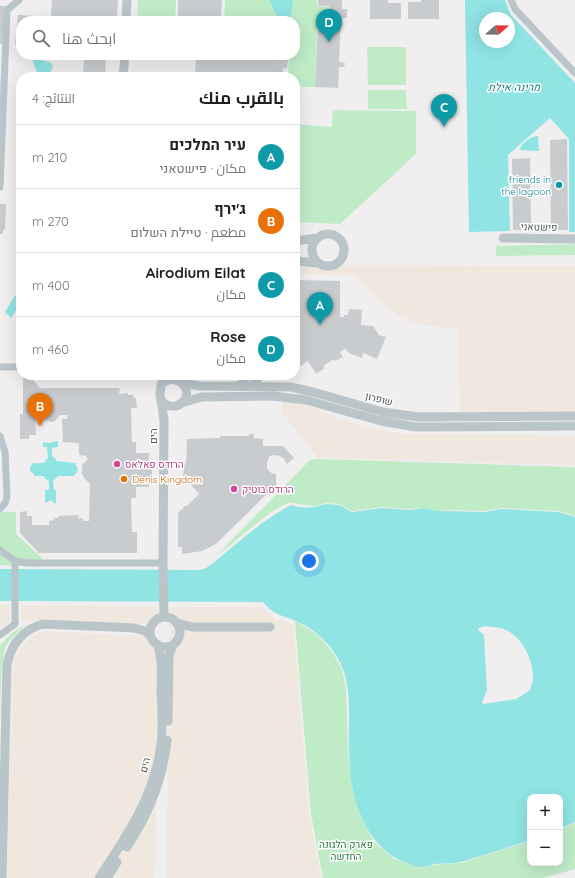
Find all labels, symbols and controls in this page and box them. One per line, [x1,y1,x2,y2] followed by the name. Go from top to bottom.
[316,9,342,42] pin: D
[479,12,515,48] north arrow
[16,16,300,60] search box
[30,27,52,49] icon: search
[62,29,116,48] text: ابحث هنا
[488,80,541,94] water label: מרינה אילת
[199,87,284,108] text: بالقرب منك
[32,90,75,106] text: النتائج: 4
[431,94,457,127] pin: C
[169,135,246,154] text: עיר המלכים
[32,149,67,165] text: 210 m
[267,149,275,165] text: A
[160,160,246,176] text: مكان · פישטאני
[501,173,551,198] place label: friends in the lagoon
[554,180,564,190] marker: friends in the lagoon
[214,199,246,218] text: ג'ירף
[32,213,69,229] text: 270 m
[267,213,275,229] text: B
[521,220,557,234] street label: פישטאני
[131,224,246,240] text: مطعم · טיילת השלום
[146,263,246,282] text: Airodium Eilat
[32,277,70,293] text: 400 m
[267,277,275,293] text: C
[217,286,246,302] text: مكان
[307,292,333,325] pin: A
[210,327,246,346] text: Rose
[32,341,69,357] text: 460 m
[266,341,276,357] text: D
[217,350,246,366] text: مكان
[364,389,394,409] street label: שופרון
[27,393,53,426] pin: B
[147,428,160,444] street label: הים
[125,458,184,471] place label: הרודס פאלאס
[112,459,122,469] marker: הרודס פאלאס
[132,473,202,486] place label: Denis Kingdom
[119,474,129,484] marker: Denis Kingdom
[242,483,294,496] place label: הרודס בוטיק
[229,484,239,494] marker: הרודס בוטיק
[299,551,319,571] your location
[137,756,153,774] street label: הים
[527,794,563,866] map controls
[527,794,563,830] button: +
[527,830,563,866] button: −
[319,838,373,863] park label: פארק הלגונה החדשה

